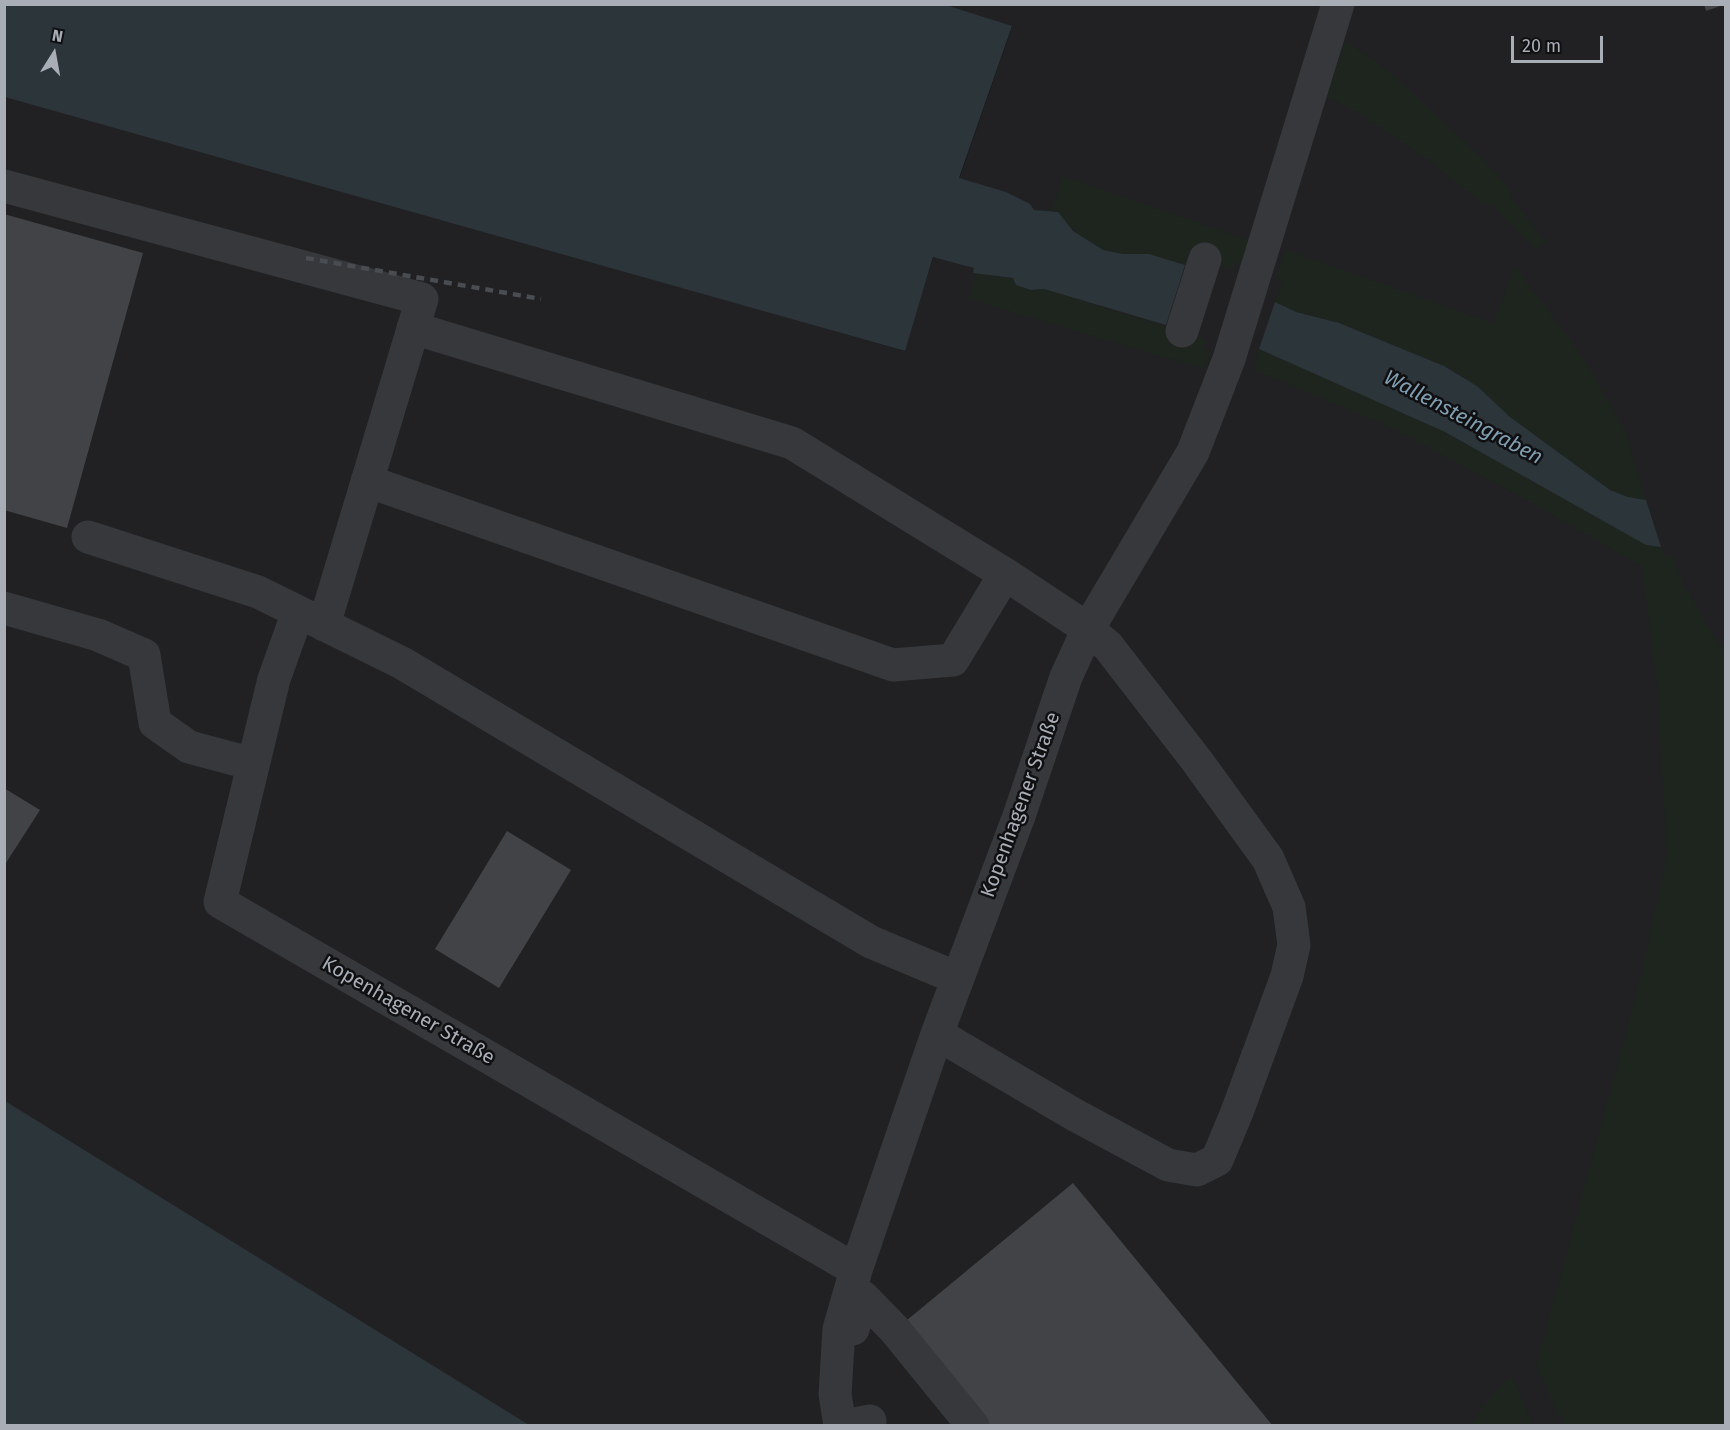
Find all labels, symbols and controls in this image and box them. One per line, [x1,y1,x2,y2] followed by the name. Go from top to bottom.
[24,24,84,84] north arrow
[1514,24,1606,62] scale bar
[51,26,65,46] text: N
[1522,35,1561,57] text: 20 m
[1379,365,1547,471] water label: Wallensteingraben
[976,709,1066,901] street label: Kopenhagener Straße
[317,952,499,1070] street label: Kopenhagener Straße

